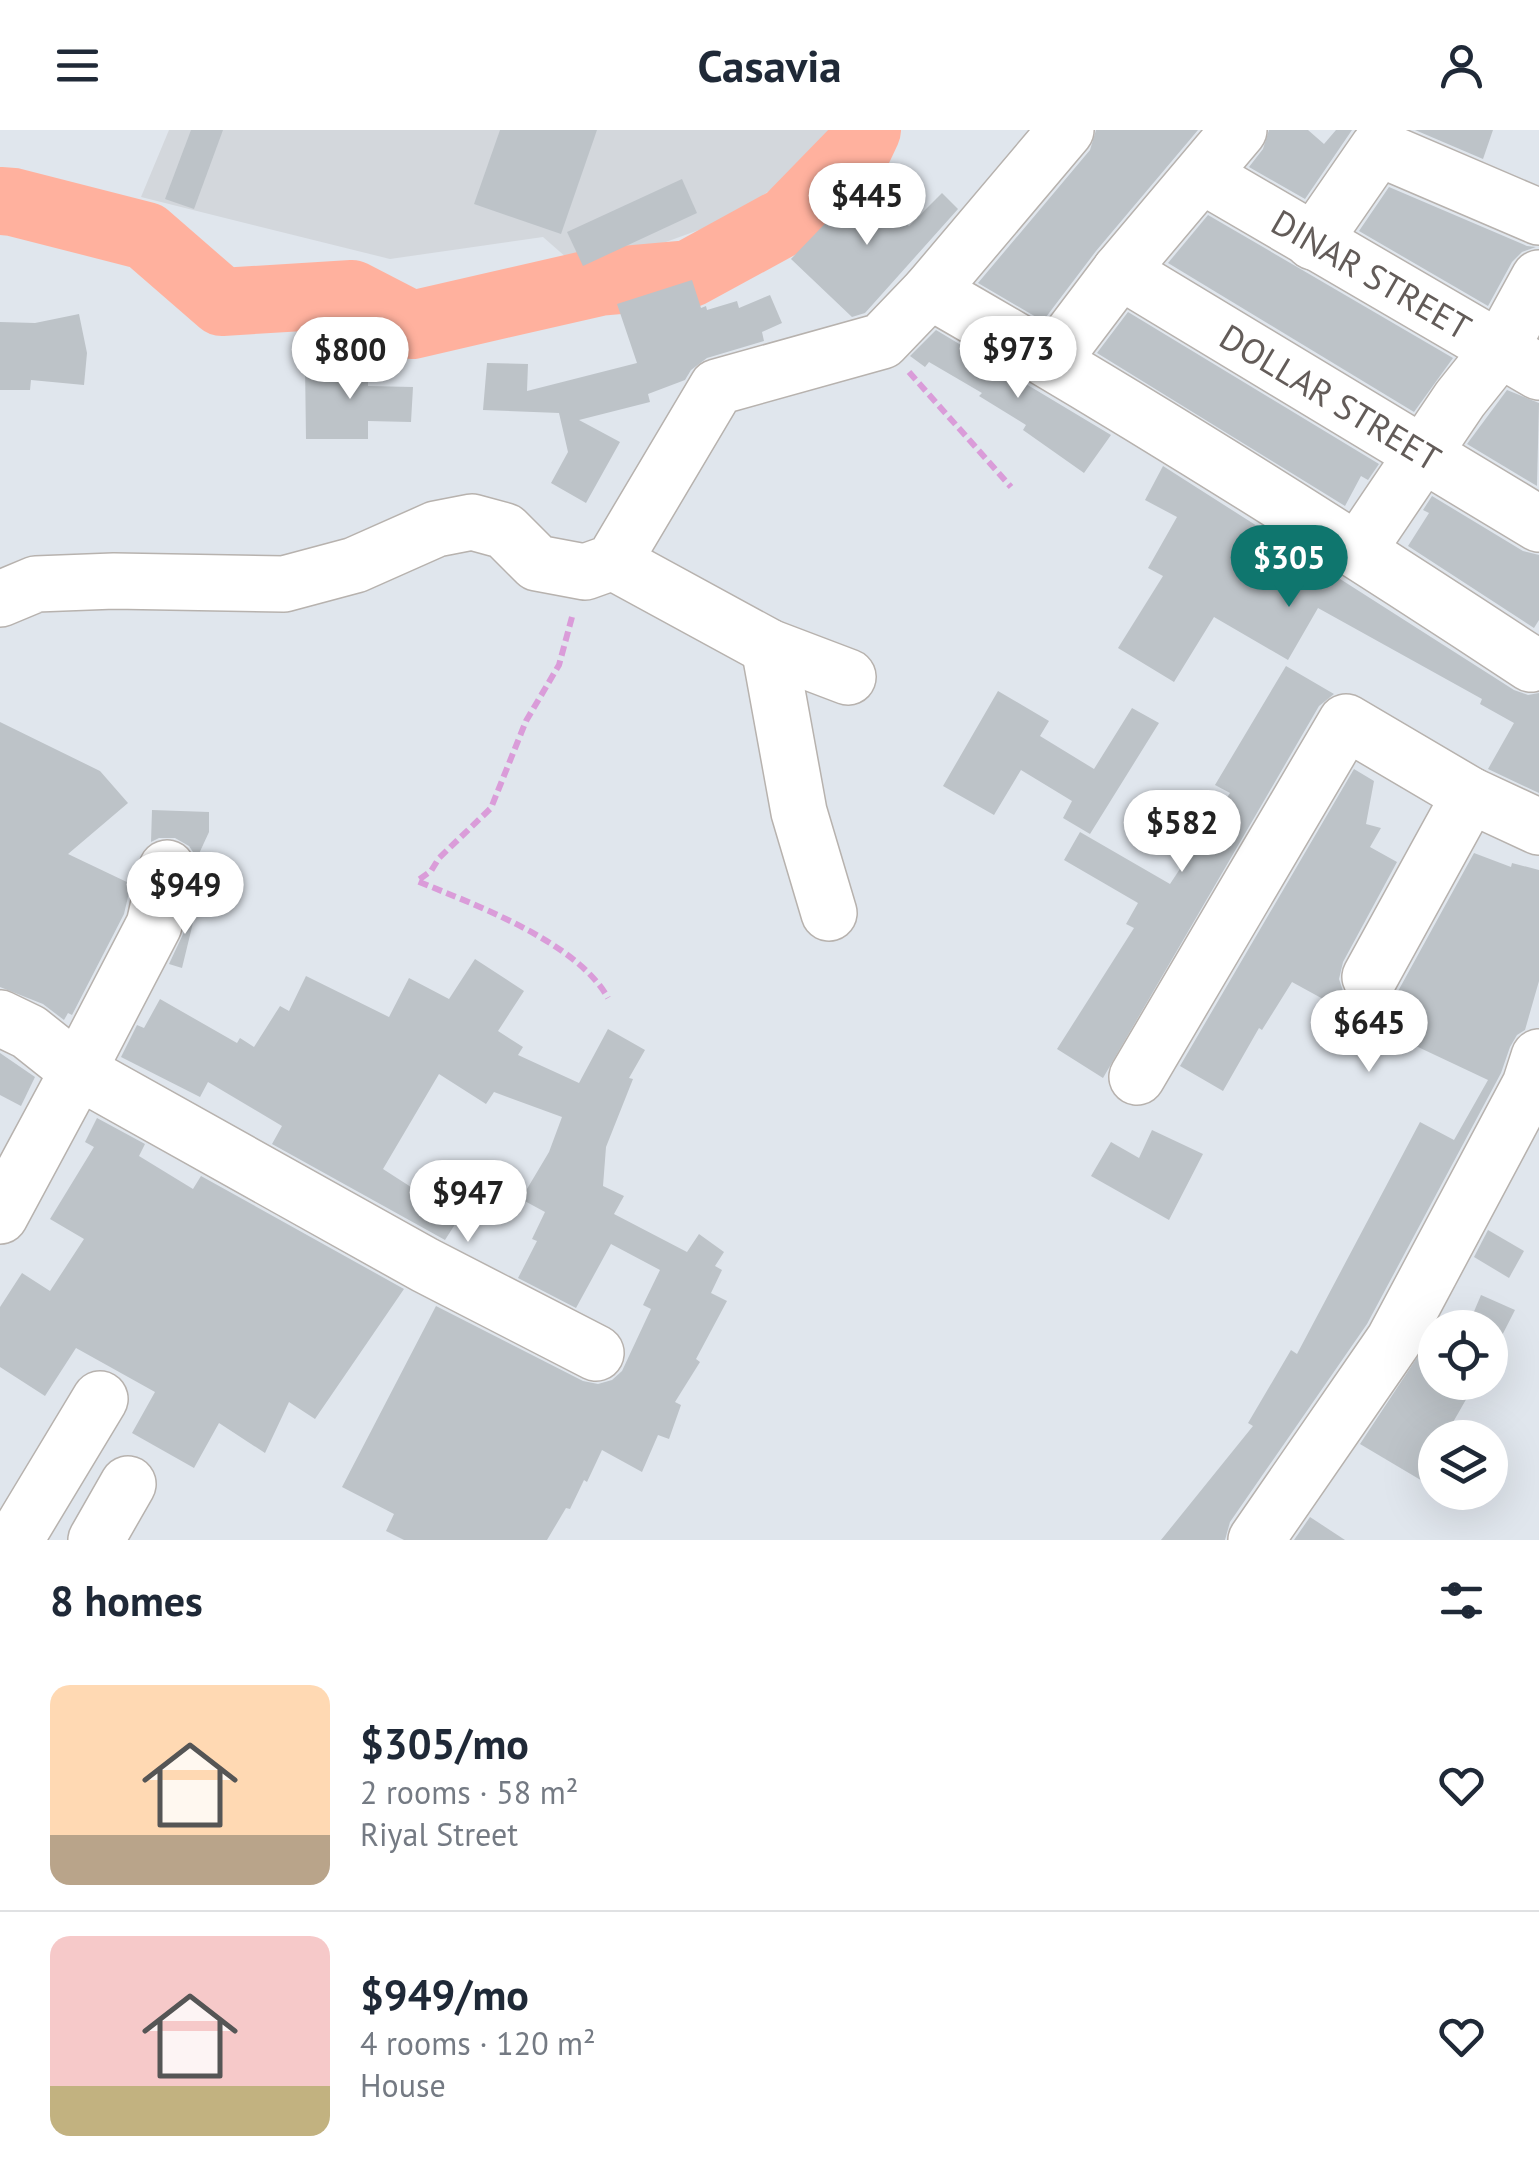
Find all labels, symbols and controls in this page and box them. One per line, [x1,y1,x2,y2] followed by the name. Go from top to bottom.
[697,36,842,94] text: Casavia
[50,38,105,93] icon: menu
[1434,38,1489,93] icon: person
[808,163,926,248] pin: $445
[831,174,903,216] text: $445
[1263,198,1480,350] street label: DINAR STREET
[1212,313,1449,481] street label: DOLLAR STREET
[959,316,1077,401] pin: $973
[291,317,409,402] pin: $800
[982,327,1054,369] text: $973
[314,328,386,370] text: $800
[1230,525,1348,610] pin: $305
[1253,536,1325,578] text: $305
[1123,790,1241,875] pin: $582
[1146,801,1218,843] text: $582
[126,852,244,937] pin: $949
[149,863,221,905] text: $949
[1310,990,1428,1075] pin: $645
[1333,1001,1405,1043] text: $645
[409,1160,527,1245] pin: $947
[432,1171,504,1213] text: $947
[1418,1310,1508,1510] map controls
[1418,1310,1508,1400] button: locate
[1418,1420,1508,1510] button: layers
[50,1573,203,1628] text: 8 homes
[1434,1573,1489,1628] icon: filters
[360,1716,529,1771] text: $305/mo
[130,1725,250,1845] icon: home
[1434,1758,1489,1813] icon: heart
[360,1771,578,1813] text: 2 rooms · 58 m²
[360,1813,518,1855] text: Riyal Street
[360,1967,529,2022] text: $949/mo
[130,1976,250,2096] icon: home
[1434,2009,1489,2064] icon: heart
[360,2022,596,2064] text: 4 rooms · 120 m²
[360,2064,446,2106] text: House

